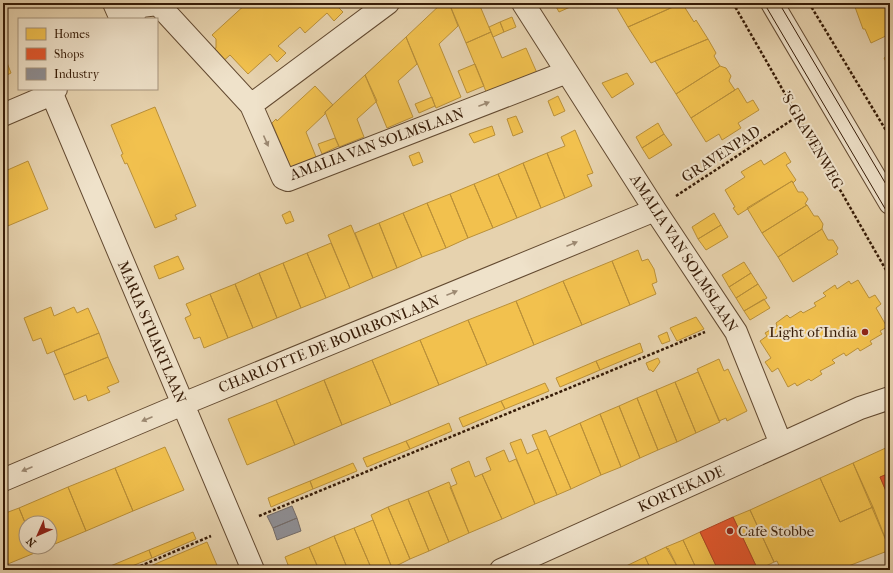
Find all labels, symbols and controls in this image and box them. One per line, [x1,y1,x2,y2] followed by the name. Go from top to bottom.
[18,18,158,90] legend
[54,27,90,41] text: Homes
[54,47,84,61] text: Shops
[54,67,100,81] text: Industry
[777,88,847,192] street label: 'S-GRAVENWEG
[478,100,490,106] one-way arrow
[286,104,467,184] street label: AMALIA VAN SOLMSLAAN
[678,122,764,186] street label: GRAVENPAD
[264,136,270,148] one-way arrow
[626,170,742,336] street label: AMALIA VAN SOLMSLAAN
[567,240,579,246] one-way arrow
[114,258,190,406] street label: MARIA STUARTLAAN
[446,290,458,296] one-way arrow
[216,291,443,397] street label: CHARLOTTE DE BOURBONLAAN
[769,323,858,341] place label: Light of India
[860,327,870,337] marker: Light of India
[141,416,152,422] one-way arrow
[635,462,727,516] street label: KORTEKADE
[20,467,32,473] one-way arrow
[18,515,58,555] north arrow
[738,522,815,540] place label: Cafe Stobbe
[725,526,735,536] marker: Cafe Stobbe
[23,534,39,549] text: N

